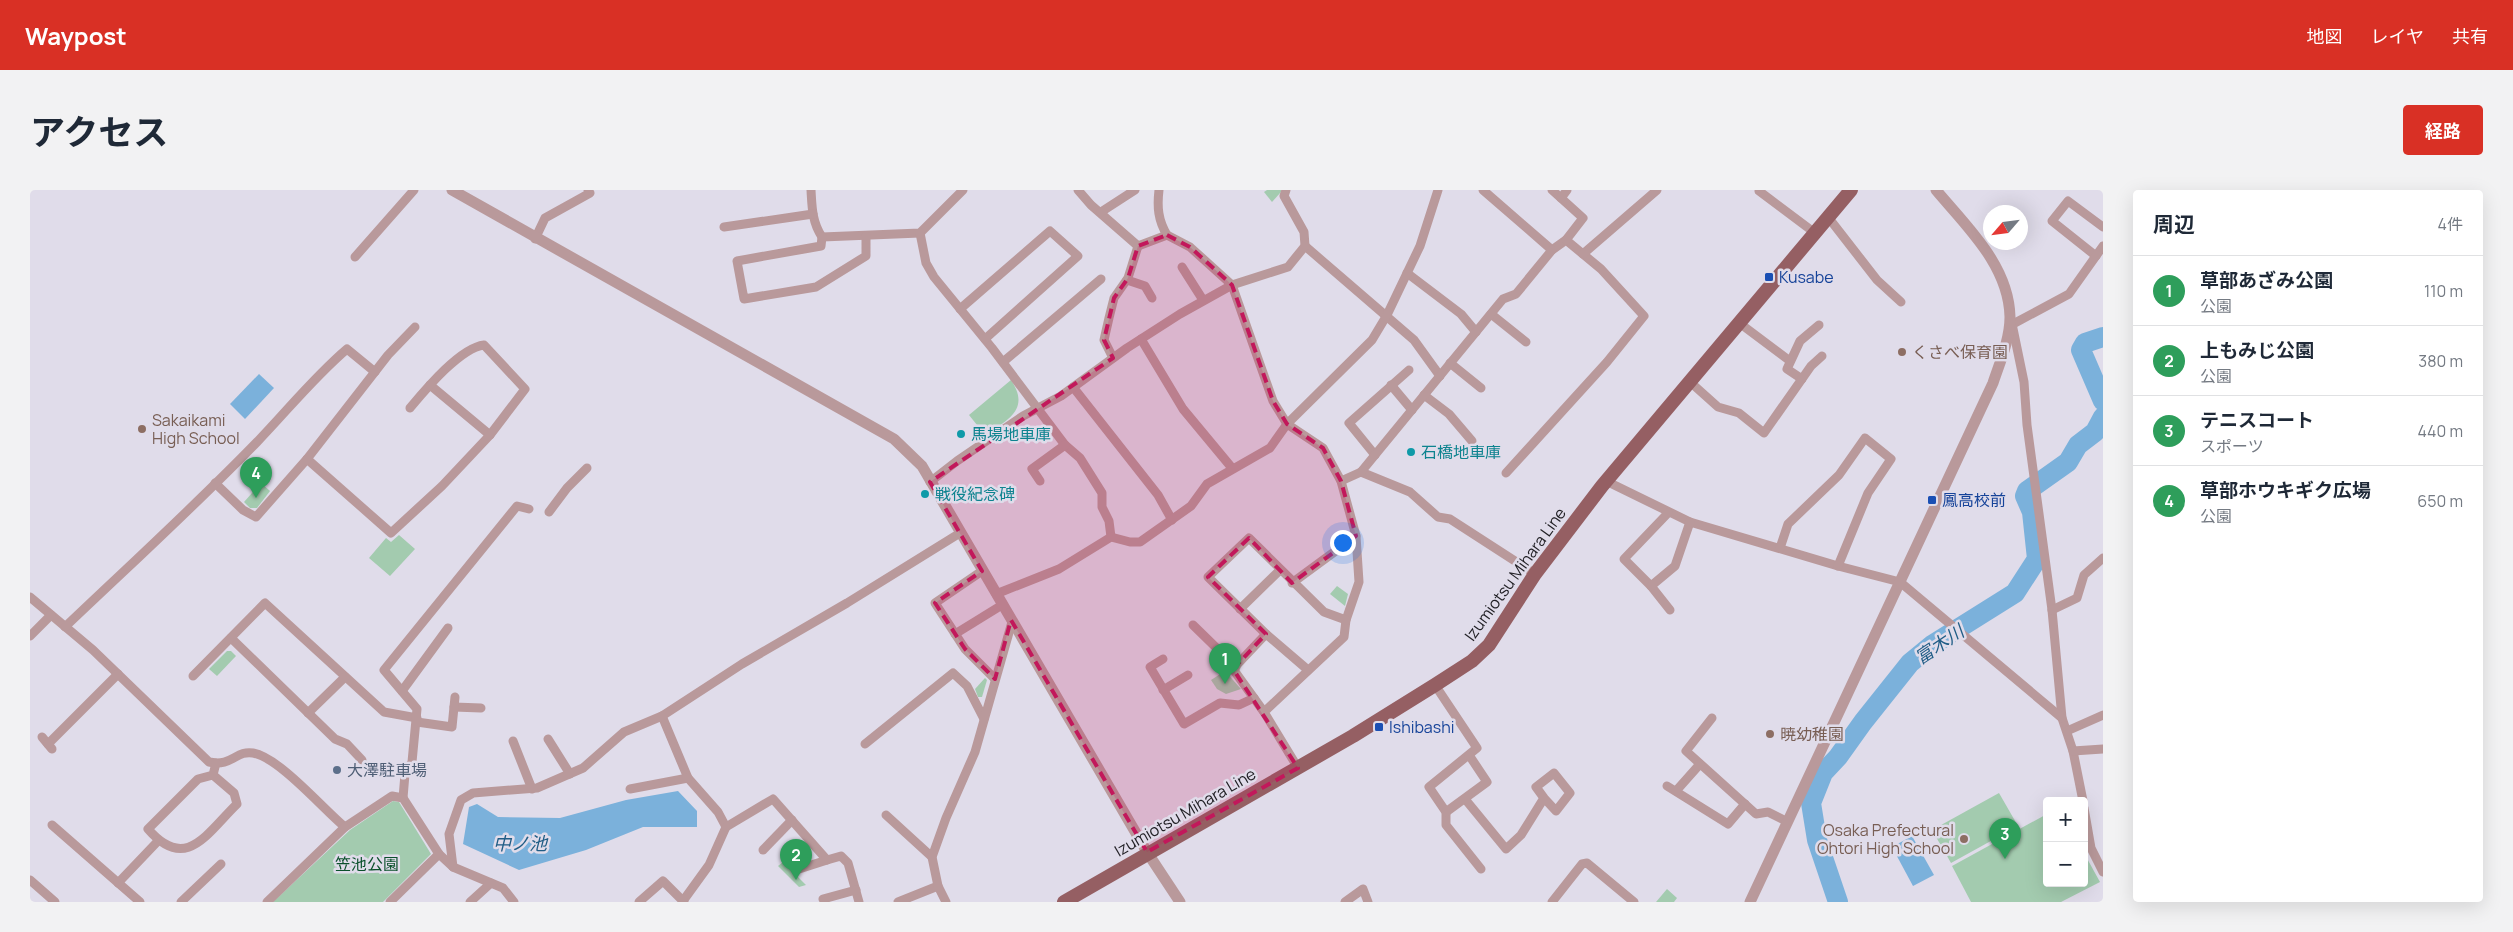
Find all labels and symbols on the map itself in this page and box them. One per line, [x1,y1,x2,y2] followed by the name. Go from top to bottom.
[1983,205,2028,250] north arrow
[1779,266,1834,288] place label: Kusabe
[1763,271,1775,283] marker: Kusabe
[1912,341,2008,363] place label: くさべ保育園
[1896,346,1908,358] marker: くさべ保育園
[152,409,240,449] place label: Sakaikami High School
[136,423,148,435] marker: Sakaikami High School
[971,423,1051,445] place label: 馬場地車庫
[955,428,967,440] marker: 馬場地車庫
[1421,441,1501,463] place label: 石橋地車庫
[1405,446,1417,458] marker: 石橋地車庫
[240,457,272,498] pin: 4
[935,483,1015,505] place label: 戦役紀念碑
[919,488,931,500] marker: 戦役紀念碑
[1942,489,2006,511] place label: 鳳高校前
[1926,494,1938,506] marker: 鳳高校前
[1459,503,1571,645] street label: Izumiotsu Mihara Line
[1330,530,1356,556] your location
[1910,618,1970,669] water label: 富木川
[1209,643,1241,684] pin: 1
[1389,716,1454,738] place label: Ishibashi
[1373,721,1385,733] marker: Ishibashi
[1780,723,1844,745] place label: 暁幼稚園
[1764,728,1776,740] marker: 暁幼稚園
[347,759,427,781] place label: 大澤駐車場
[1110,763,1260,861] street label: Izumiotsu Mihara Line
[331,764,343,776] marker: 大澤駐車場
[1989,818,2021,859] pin: 3
[1817,819,1954,859] place label: Osaka Prefectural Ohtori High School
[493,831,549,855] water label: 中ノ池
[1958,833,1970,845] marker: Osaka Prefectural Ohtori High School
[780,839,812,880] pin: 2
[335,853,399,875] park label: 笠池公園

